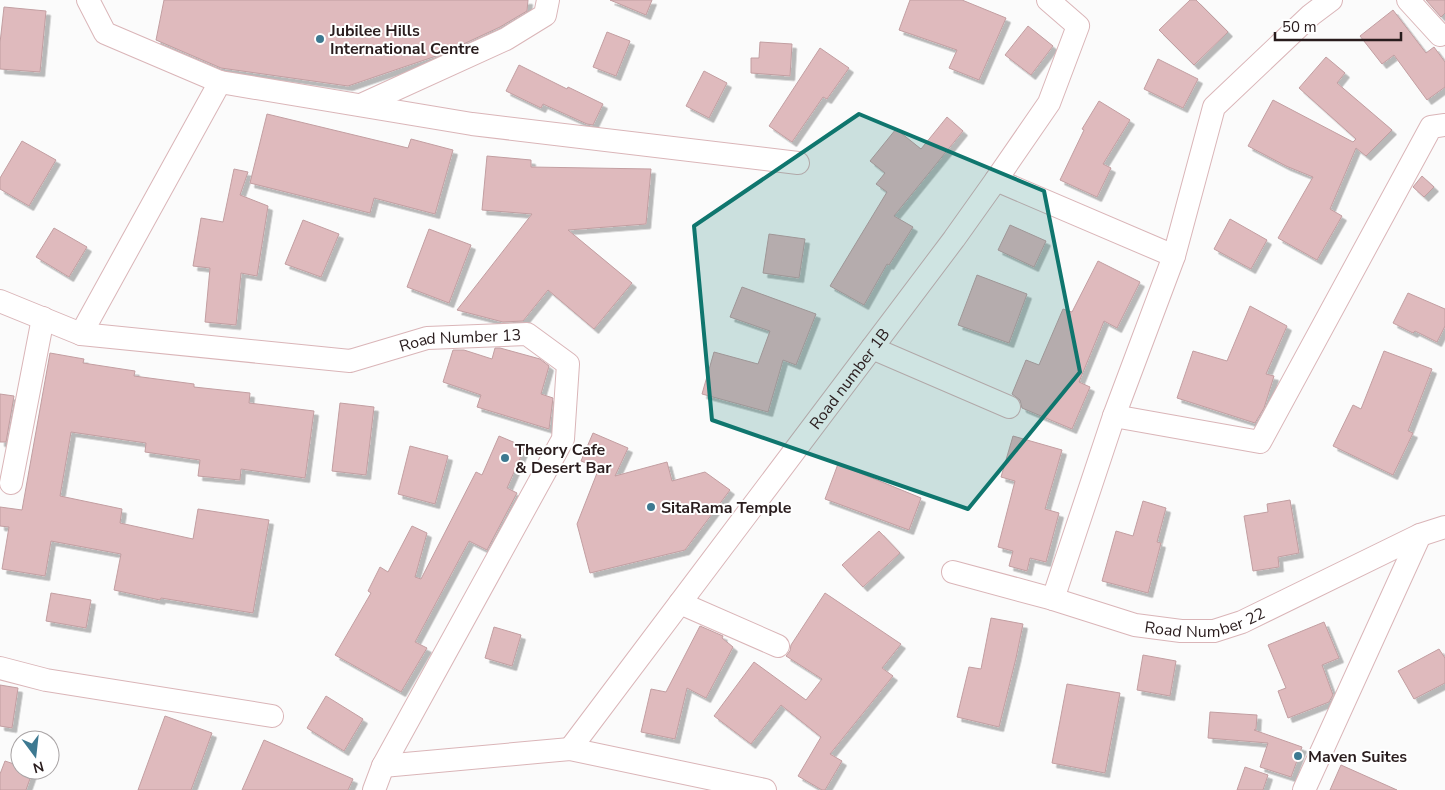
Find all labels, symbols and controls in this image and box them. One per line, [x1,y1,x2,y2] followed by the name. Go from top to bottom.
[1275,10,1401,42] scale bar
[1282,17,1317,37] text: 50 m
[329,20,480,60] place label: Jubilee Hills International Centre
[314,33,326,45] marker: Jubilee Hills International Centre
[397,324,522,358] street label: Road Number 13
[805,324,895,434] street label: Road number 1B
[515,439,612,479] place label: Theory Cafe & Desert Bar
[499,452,511,464] marker: Theory Cafe & Desert Bar
[661,497,792,519] place label: SitaRama Temple
[645,501,657,513] marker: SitaRama Temple
[1143,602,1269,643] street label: Road Number 22
[10,730,60,780] north arrow
[1308,746,1407,768] place label: Maven Suites
[1292,750,1304,762] marker: Maven Suites
[31,757,46,778] text: N

